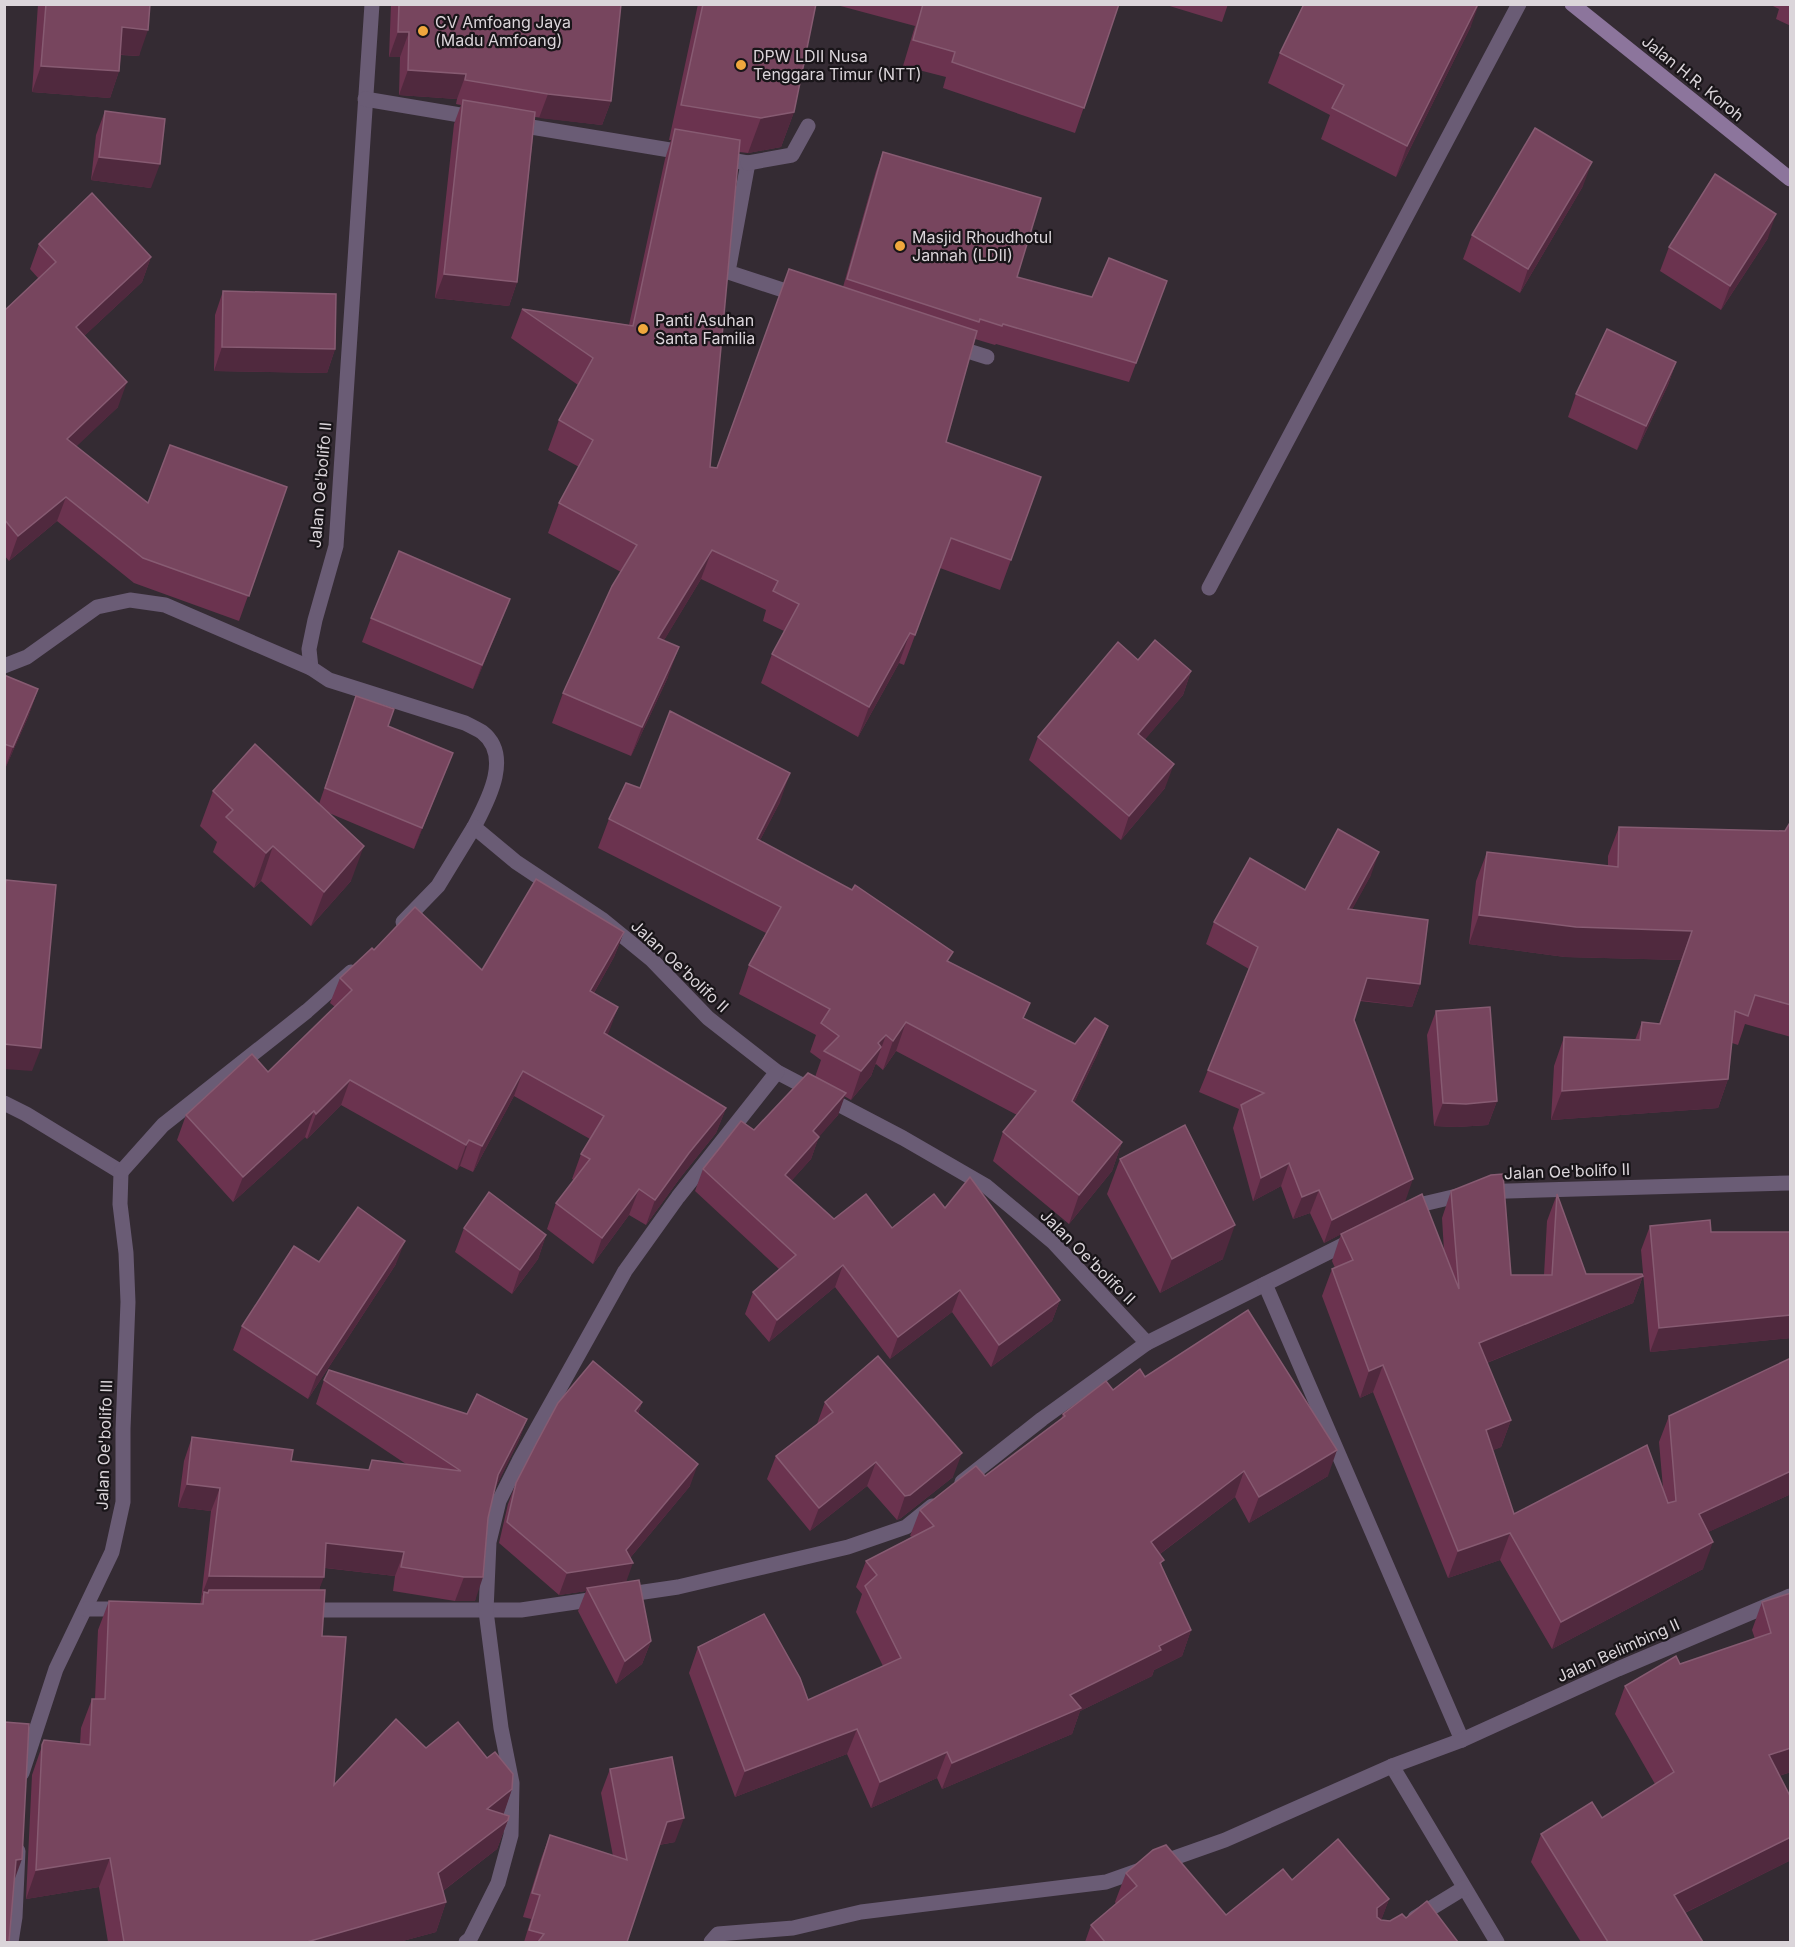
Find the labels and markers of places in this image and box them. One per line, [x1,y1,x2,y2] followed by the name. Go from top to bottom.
[435,12,571,50] place label: CV Amfoang Jaya (Madu Amfoang)
[416,24,430,38] marker: CV Amfoang Jaya (Madu Amfoang)
[753,46,922,84] place label: DPW LDII Nusa Tenggara Timur (NTT)
[734,58,748,72] marker: DPW LDII Nusa Tenggara Timur (NTT)
[912,227,1052,265] place label: Masjid Rhoudhotul Jannah (LDII)
[893,239,907,253] marker: Masjid Rhoudhotul Jannah (LDII)
[655,310,755,348] place label: Panti Asuhan Santa Familia
[636,322,650,336] marker: Panti Asuhan Santa Familia

